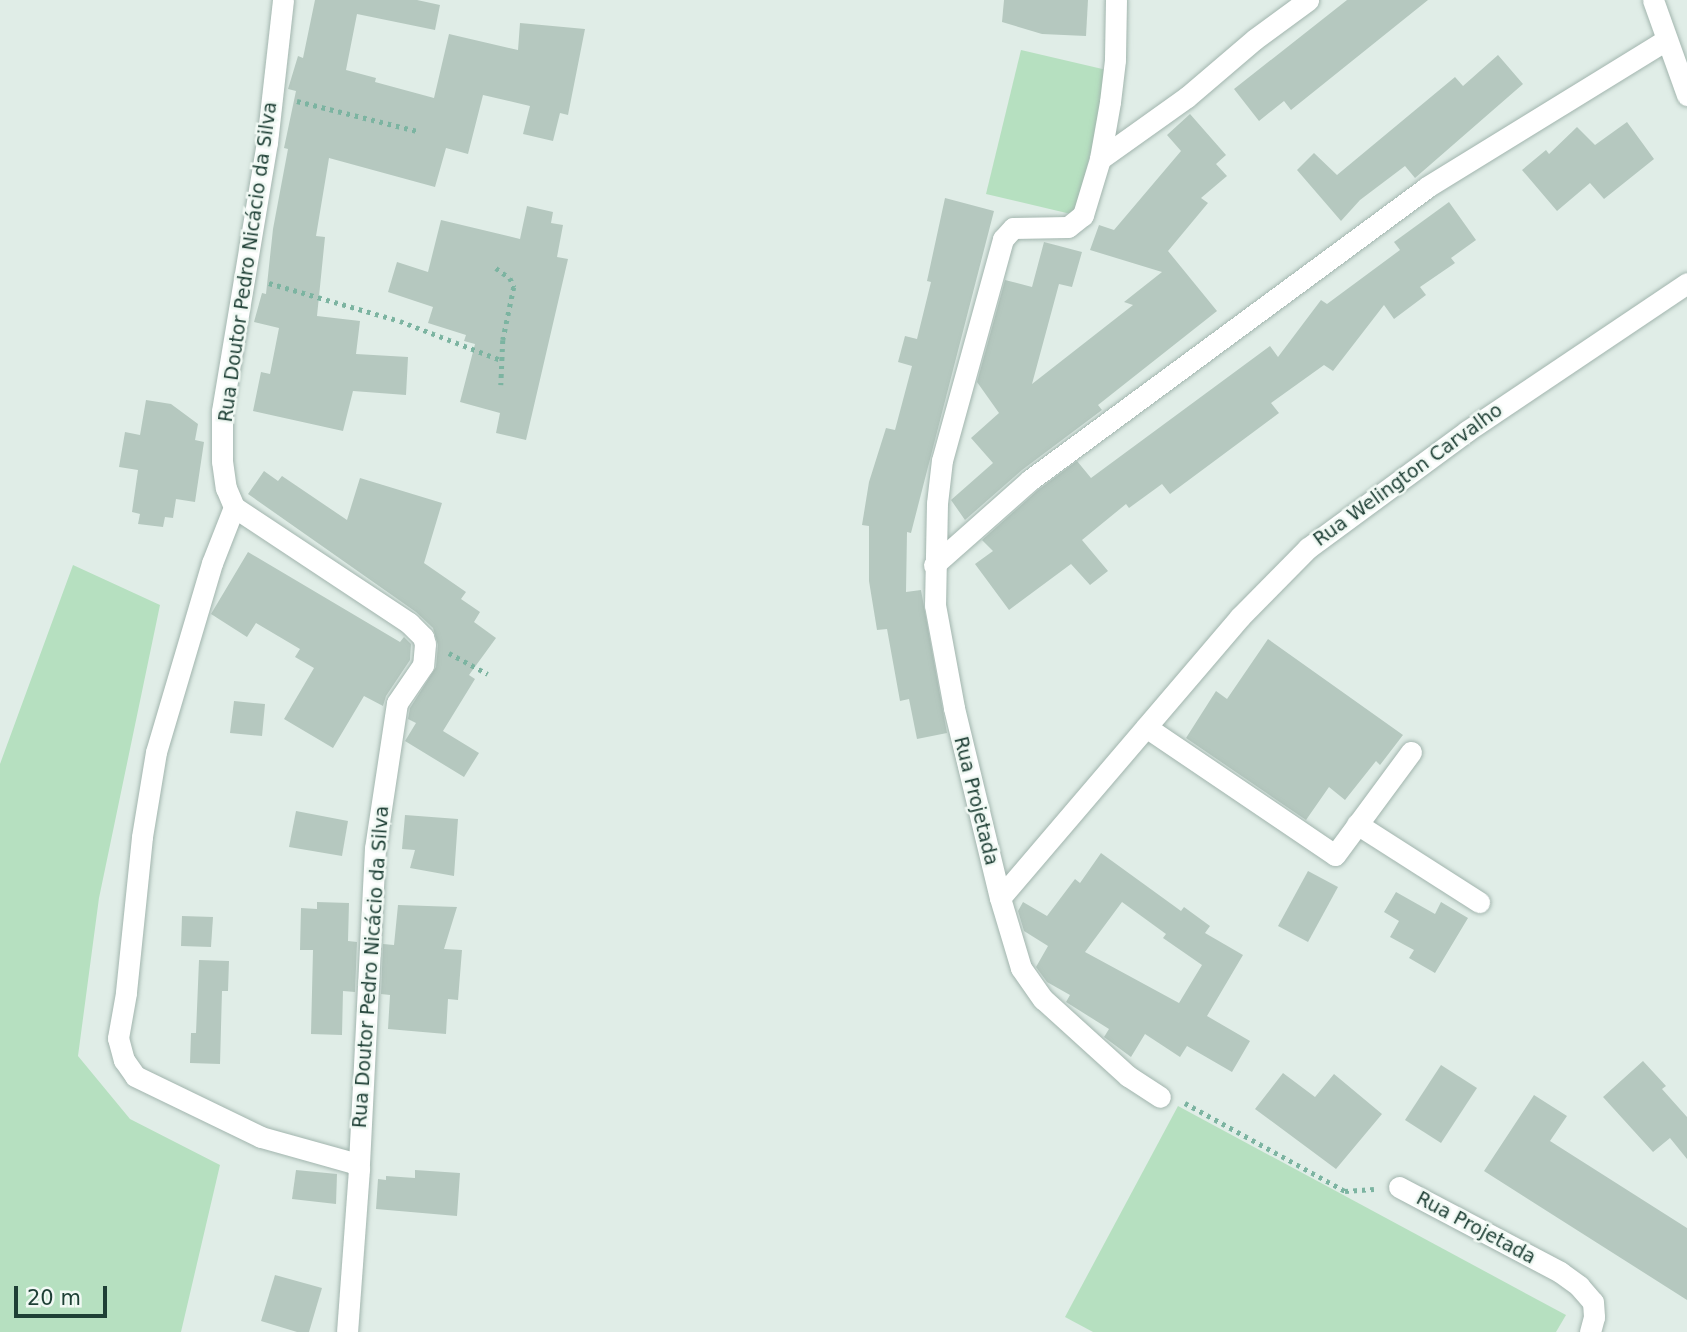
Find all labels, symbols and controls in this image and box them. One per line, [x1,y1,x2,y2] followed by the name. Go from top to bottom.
[214,100,282,424] street label: Rua Doutor Pedro Nicácio da Silva
[1309,399,1507,551] street label: Rua Welington Carvalho
[949,734,1003,868] street label: Rua Projetada
[348,805,394,1129] street label: Rua Doutor Pedro Nicácio da Silva
[1412,1187,1540,1269] street label: Rua Projetada
[18,1272,110,1316] scale bar
[27,1286,81,1310] text: 20 m

